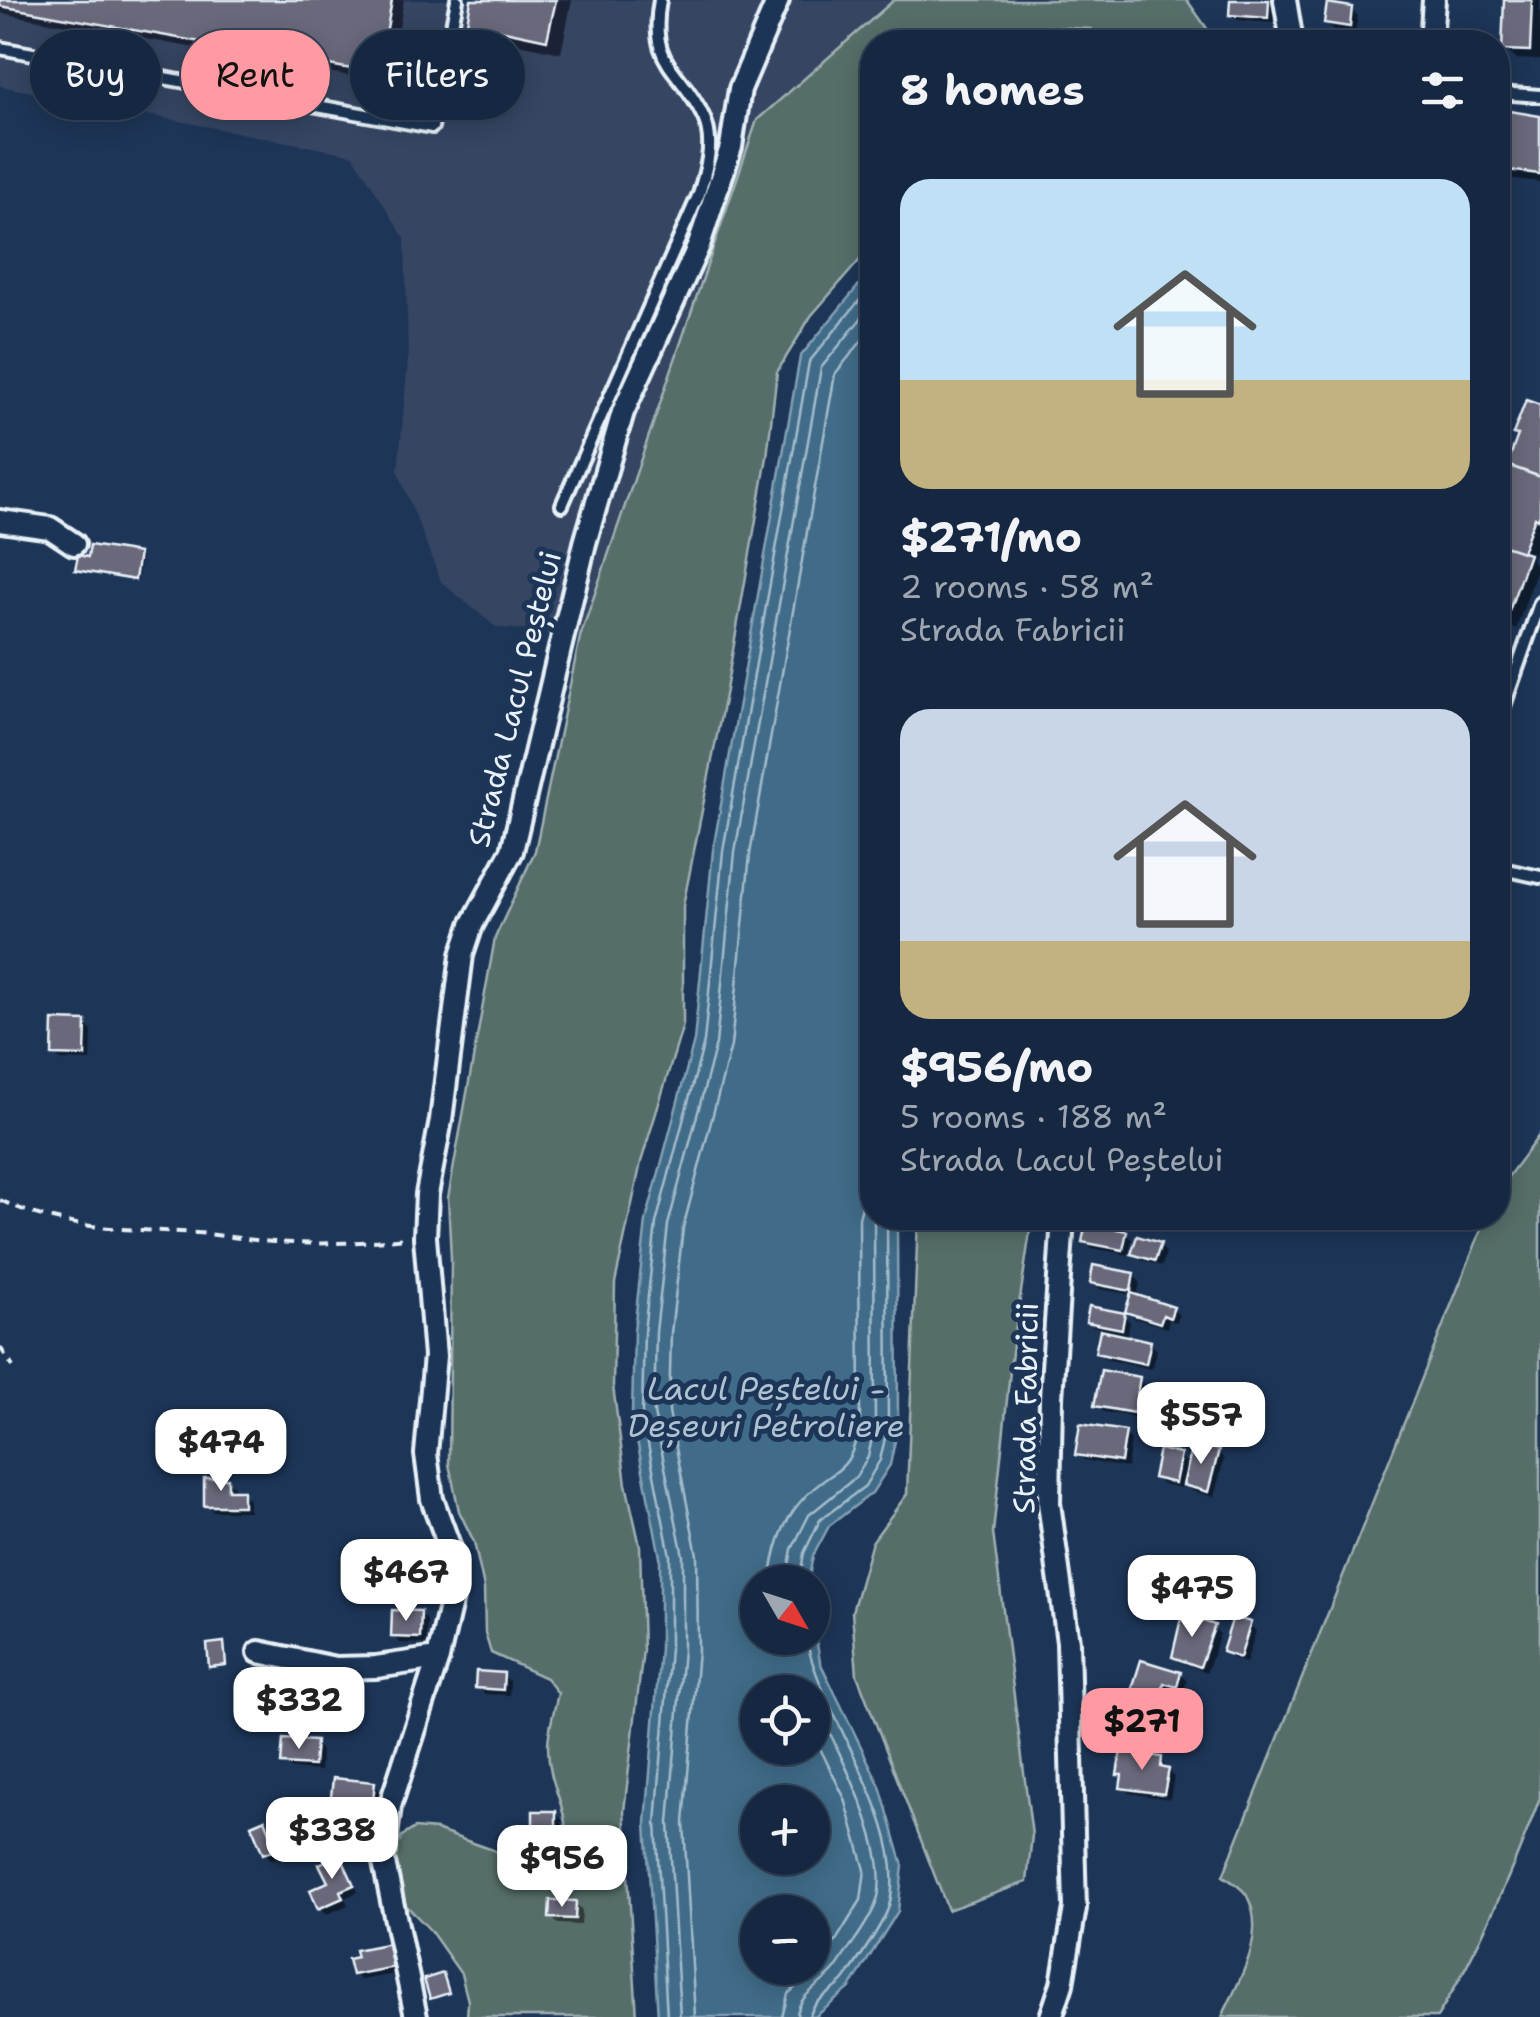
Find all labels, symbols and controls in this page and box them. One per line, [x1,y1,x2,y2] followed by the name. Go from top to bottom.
[30,30,161,120] chip: Buy
[181,30,330,120] chip: Rent
[350,30,525,120] chip: Filters
[900,62,1085,118] text: 8 homes
[1415,63,1470,118] icon: filters
[1095,244,1275,424] icon: home
[900,509,1082,565] text: $271/mo
[458,547,571,851] street label: Strada Lacul Peștelui
[900,565,1154,608] text: 2 rooms · 58 m²
[900,608,1126,651] text: Strada Fabricii
[1095,774,1275,954] icon: home
[900,1039,1093,1095] text: $956/mo
[900,1095,1167,1138] text: 5 rooms · 188 m²
[900,1138,1224,1181] text: Strada Lacul Peștelui
[1003,1302,1048,1514] street label: Strada Fabricii
[627,1367,905,1448] water label: Lacul Peștelui - Deșeuri Petroliere
[1142,1382,1260,1467] pin: $557
[1159,1393,1243,1436] text: $557
[162,1409,280,1494] pin: $474
[177,1420,265,1463] text: $474
[347,1539,465,1624] pin: $467
[363,1550,449,1593] text: $467
[1133,1555,1251,1640] pin: $475
[740,1565,830,1655] north arrow
[740,1565,830,1985] map controls
[1150,1566,1234,1609] text: $475
[240,1667,358,1752] pin: $332
[740,1675,830,1765] button: locate
[255,1678,343,1721] text: $332
[1083,1688,1201,1773] pin: $271
[1103,1699,1181,1742] text: $271
[740,1785,830,1875] button: +
[273,1797,391,1882] pin: $338
[288,1808,376,1851] text: $338
[503,1825,621,1910] pin: $956
[519,1836,605,1879] text: $956
[740,1895,830,1985] button: −

